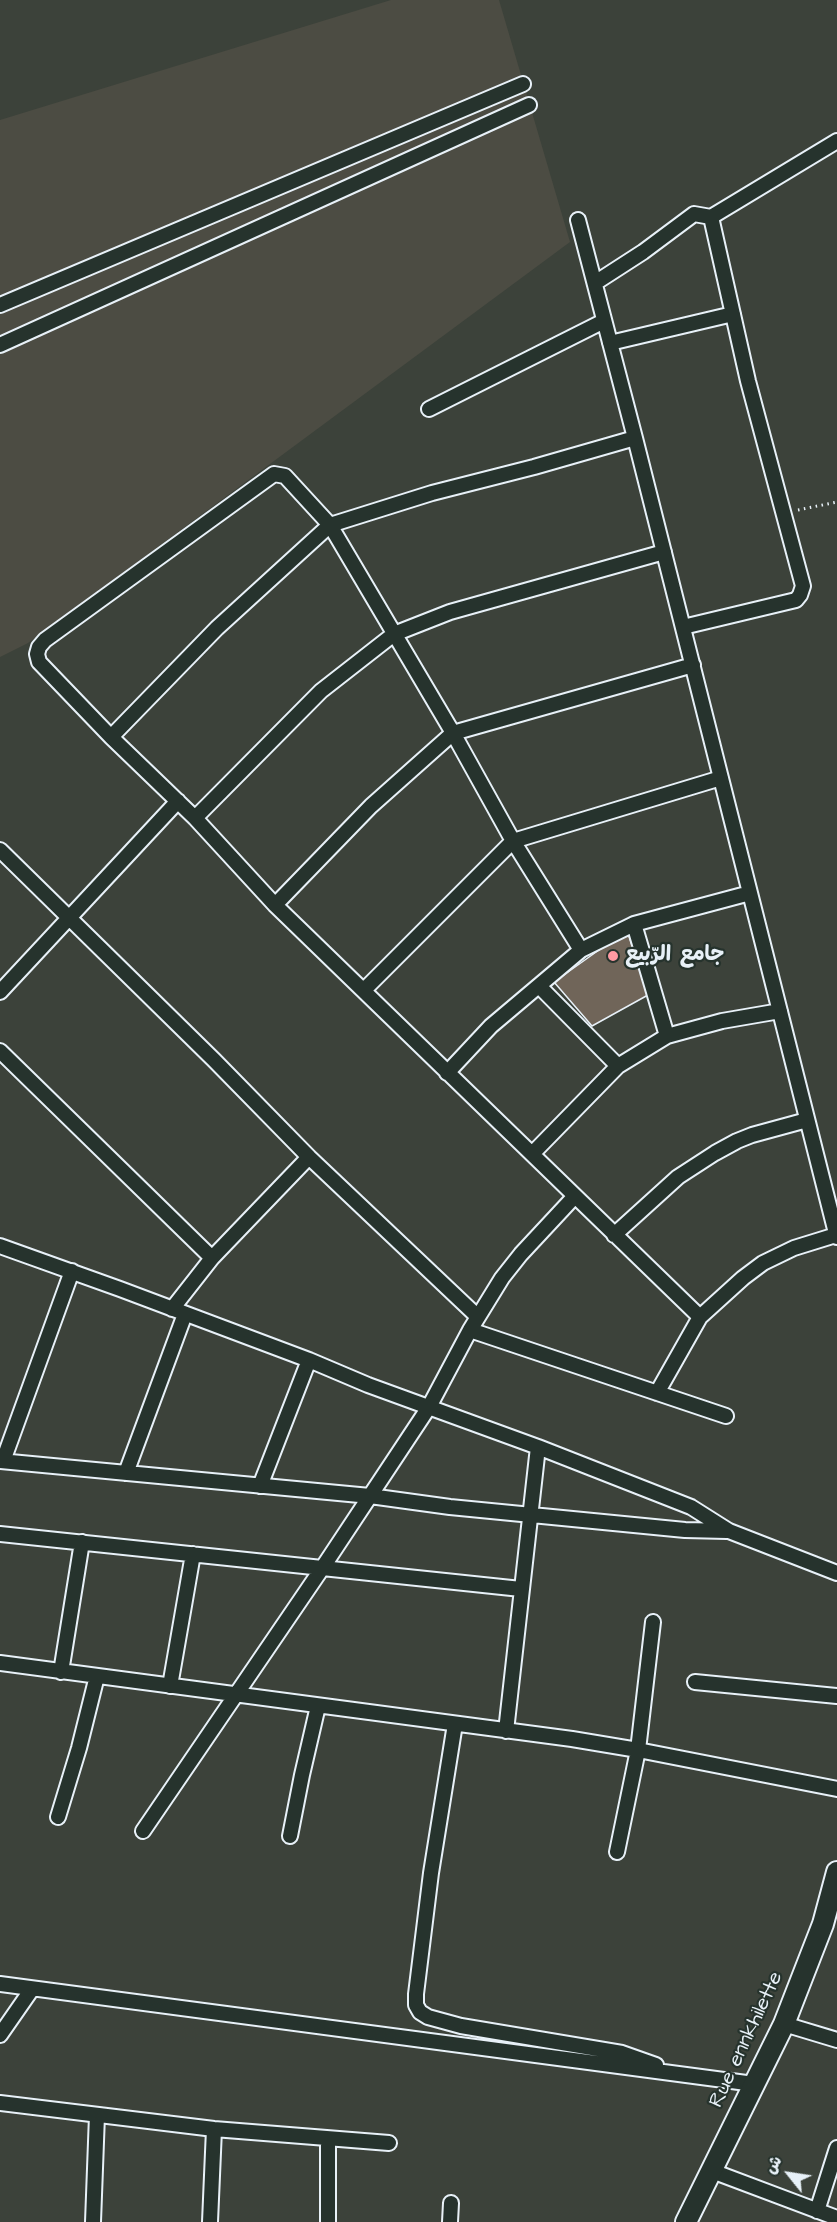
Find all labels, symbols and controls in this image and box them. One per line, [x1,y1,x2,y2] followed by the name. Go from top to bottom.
[625,943,724,969] place label: جامع الرّبيع
[606,949,620,963] marker: جامع الرّبيع
[704,1968,790,2112] street label: Rue ennkhilette
[759,2144,819,2204] north arrow
[759,2152,787,2178] text: ش

